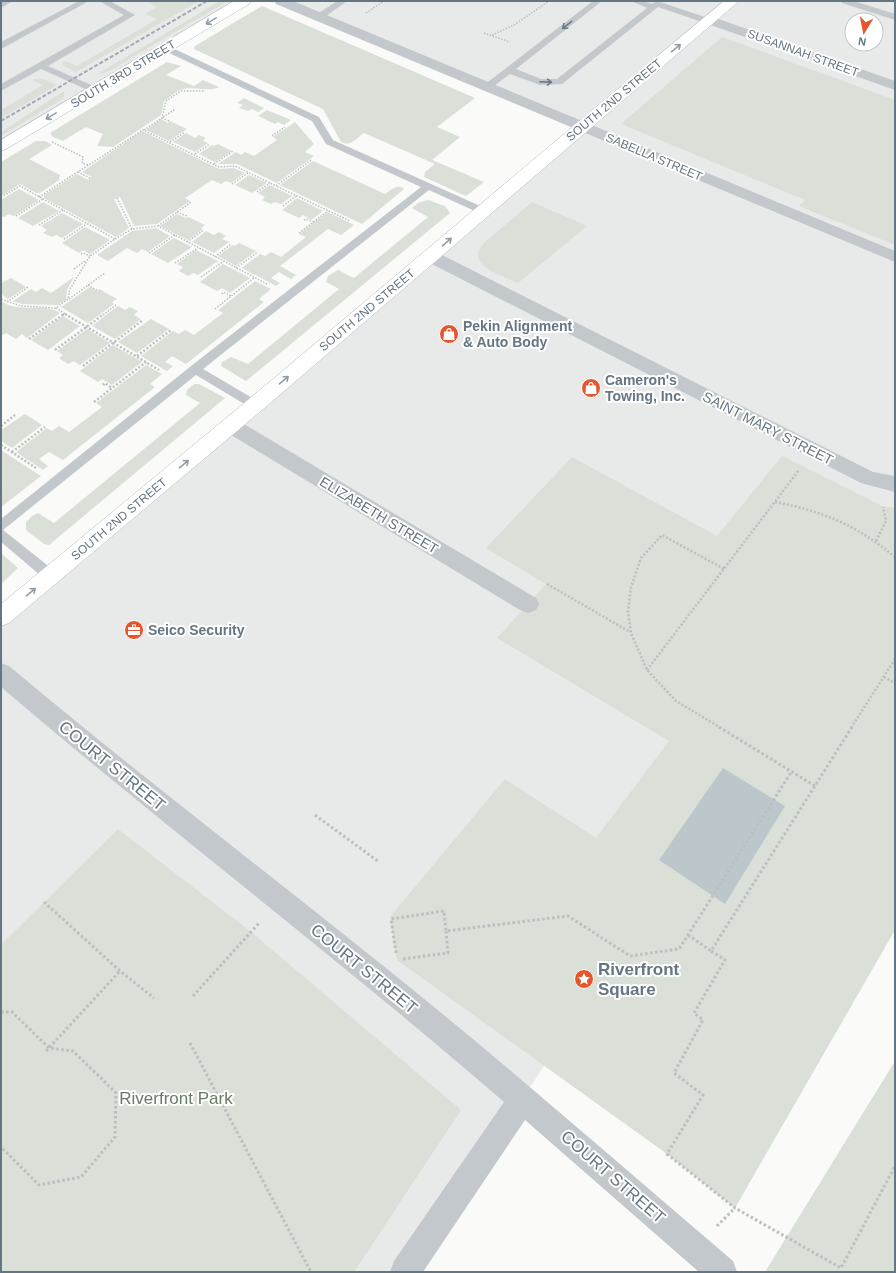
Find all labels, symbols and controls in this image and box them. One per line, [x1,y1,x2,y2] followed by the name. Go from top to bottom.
[844,12,884,52] north arrow
[206,17,217,25] one-way arrow
[562,21,573,29] one-way arrow
[745,26,861,80] street label: SUSANNAH STREET
[68,37,179,111] street label: SOUTH 3RD STREET
[671,43,682,52] one-way arrow
[564,56,665,144] street label: SOUTH 2ND STREET
[539,78,552,86] one-way arrow
[45,113,57,121] one-way arrow
[604,130,705,184] street label: SABELLA STREET
[442,237,452,246] one-way arrow
[317,266,418,354] street label: SOUTH 2ND STREET
[463,318,573,350] place label: Pekin Alignment & Auto Body
[438,323,460,345] shop icon: Pekin Alignment & Auto Body
[605,372,685,404] place label: Cameron's Towing, Inc.
[279,376,289,385] one-way arrow
[580,377,602,399] shop icon: Cameron's Towing, Inc.
[700,388,836,468] street label: SAINT MARY STREET
[179,459,190,468] one-way arrow
[317,473,442,557] street label: ELIZABETH STREET
[69,475,170,563] street label: SOUTH 2ND STREET
[26,588,36,597] one-way arrow
[123,619,145,641] office icon: Seico Security
[148,622,245,638] place label: Seico Security
[55,717,169,815] street label: COURT STREET
[307,920,421,1018] street label: COURT STREET
[598,960,680,999] place label: Riverfront Square
[573,968,595,990] place icon: Riverfront Square
[119,1089,233,1108] park label: Riverfront Park
[557,1127,669,1227] street label: COURT STREET

